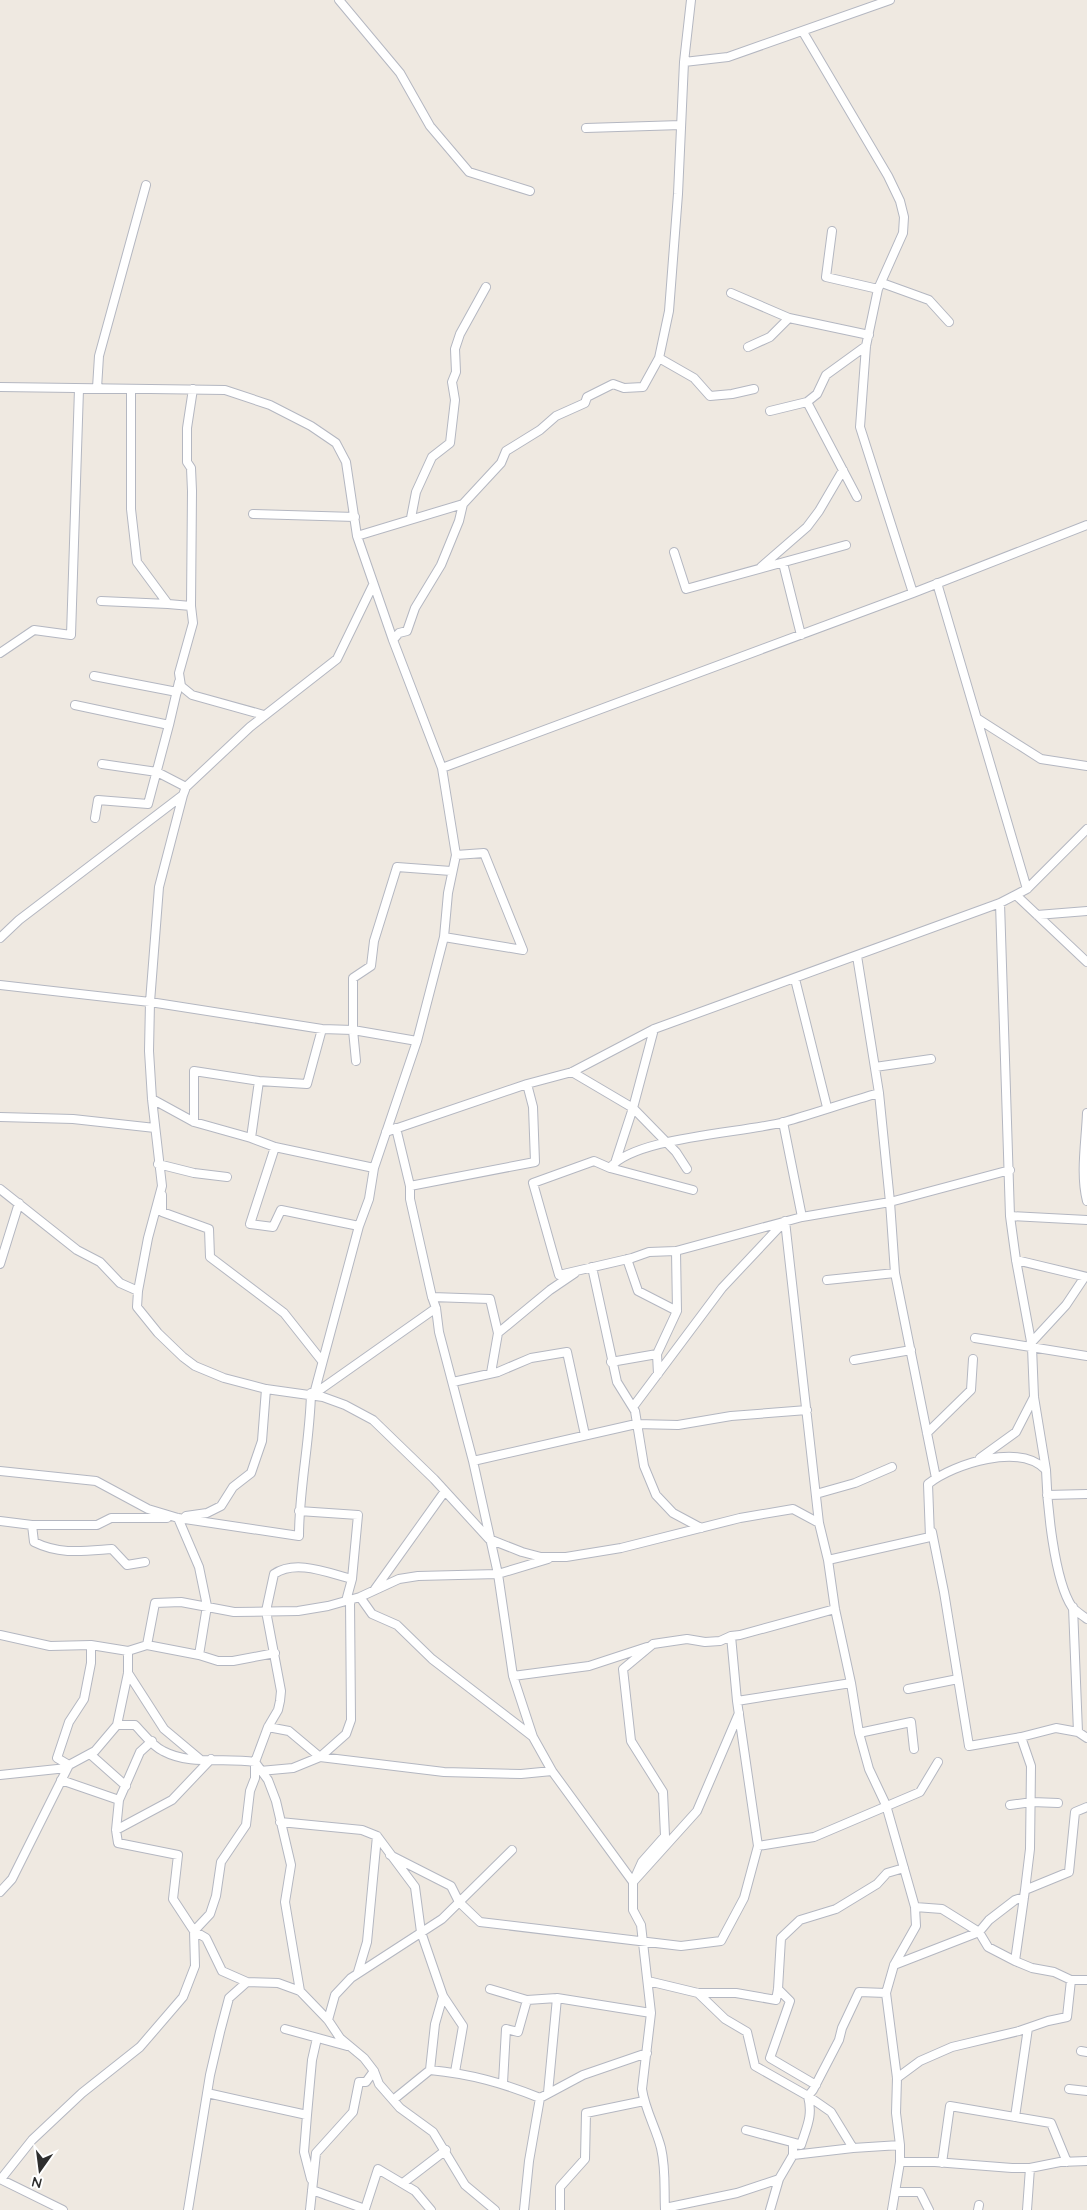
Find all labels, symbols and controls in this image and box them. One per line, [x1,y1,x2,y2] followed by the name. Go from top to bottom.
[15,2145,65,2195] north arrow
[30,2173,44,2193] text: N

